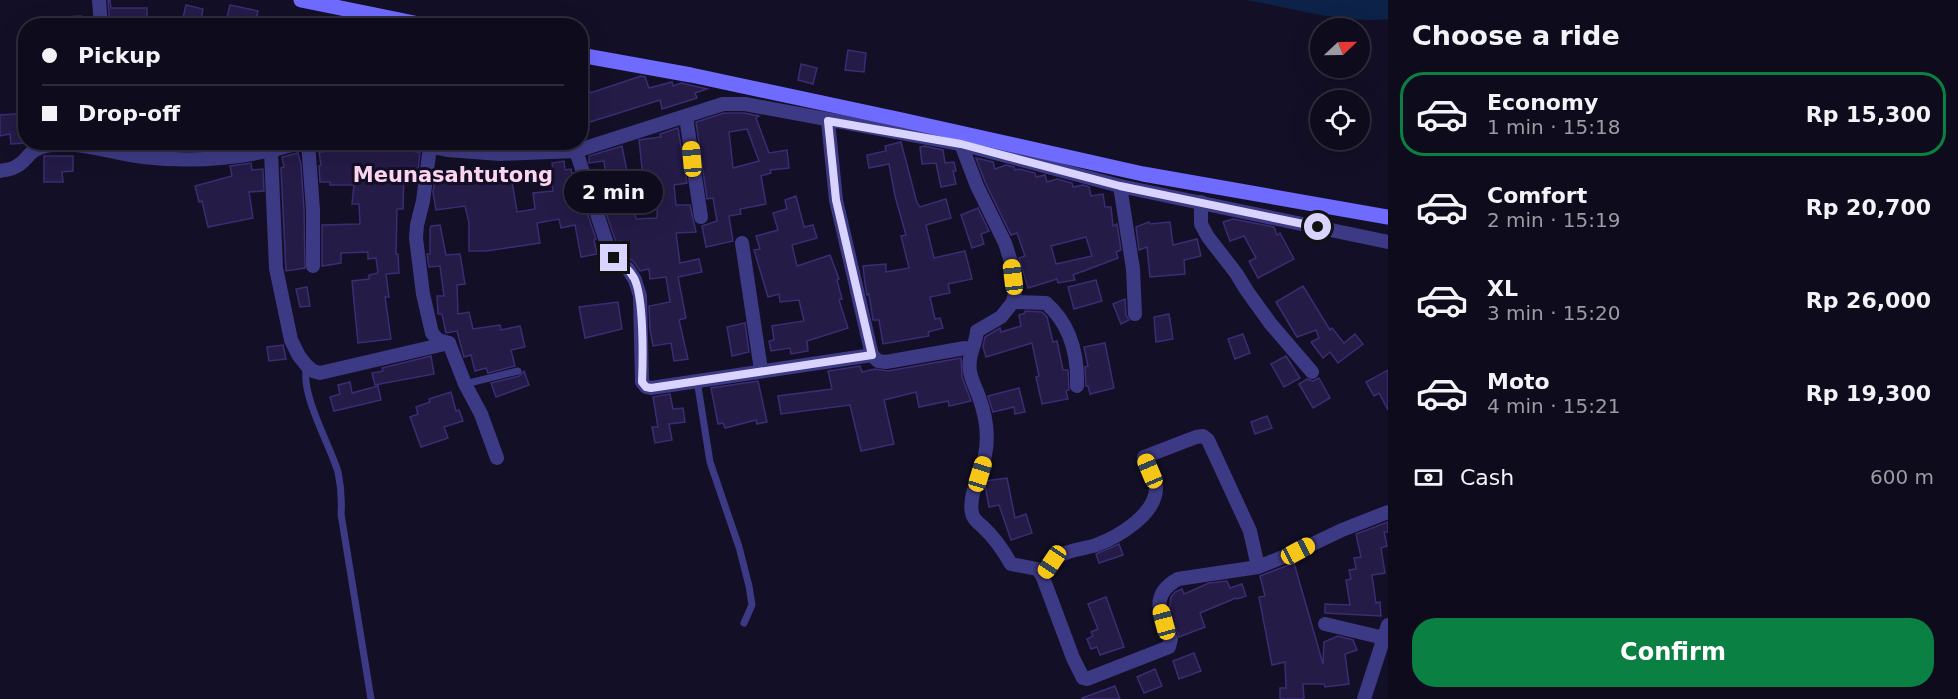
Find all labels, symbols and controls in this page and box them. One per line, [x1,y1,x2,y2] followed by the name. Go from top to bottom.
[1310,18,1370,78] north arrow
[1310,18,1370,150] map controls
[1412,20,1620,51] text: Choose a ride
[78,43,161,68] text: Pickup
[1415,87,1469,141] icon: car
[1310,90,1370,150] button: locate
[1487,90,1598,115] text: Economy
[78,101,180,126] text: Drop-off
[1806,102,1931,127] text: Rp 15,300
[1487,115,1621,139] text: 1 min · 15:18
[681,140,703,178] car
[353,163,553,187] district label: Meunasahtutong
[564,171,664,213] callout: 2 min
[582,180,645,204] text: 2 min
[1415,180,1469,234] icon: car
[1487,183,1587,208] text: Comfort
[1806,195,1931,220] text: Rp 20,700
[1487,208,1621,232] text: 2 min · 15:19
[1304,213,1331,240] route start
[600,244,627,271] route end
[1002,258,1024,296] car
[1415,273,1469,327] icon: car
[1487,276,1518,301] text: XL
[1806,288,1931,313] text: Rp 26,000
[1487,301,1621,325] text: 3 min · 15:20
[1415,366,1469,420] icon: car
[1487,369,1550,394] text: Moto
[1806,381,1931,406] text: Rp 19,300
[1487,394,1621,418] text: 4 min · 15:21
[1135,451,1165,491] car
[966,454,994,494] car
[1412,461,1445,494] icon: cash
[1460,465,1514,490] text: Cash
[1870,465,1934,489] text: 600 m
[1278,535,1318,567] car
[1034,542,1070,582] car
[1151,602,1177,642] car
[1412,618,1934,687] button: Confirm

